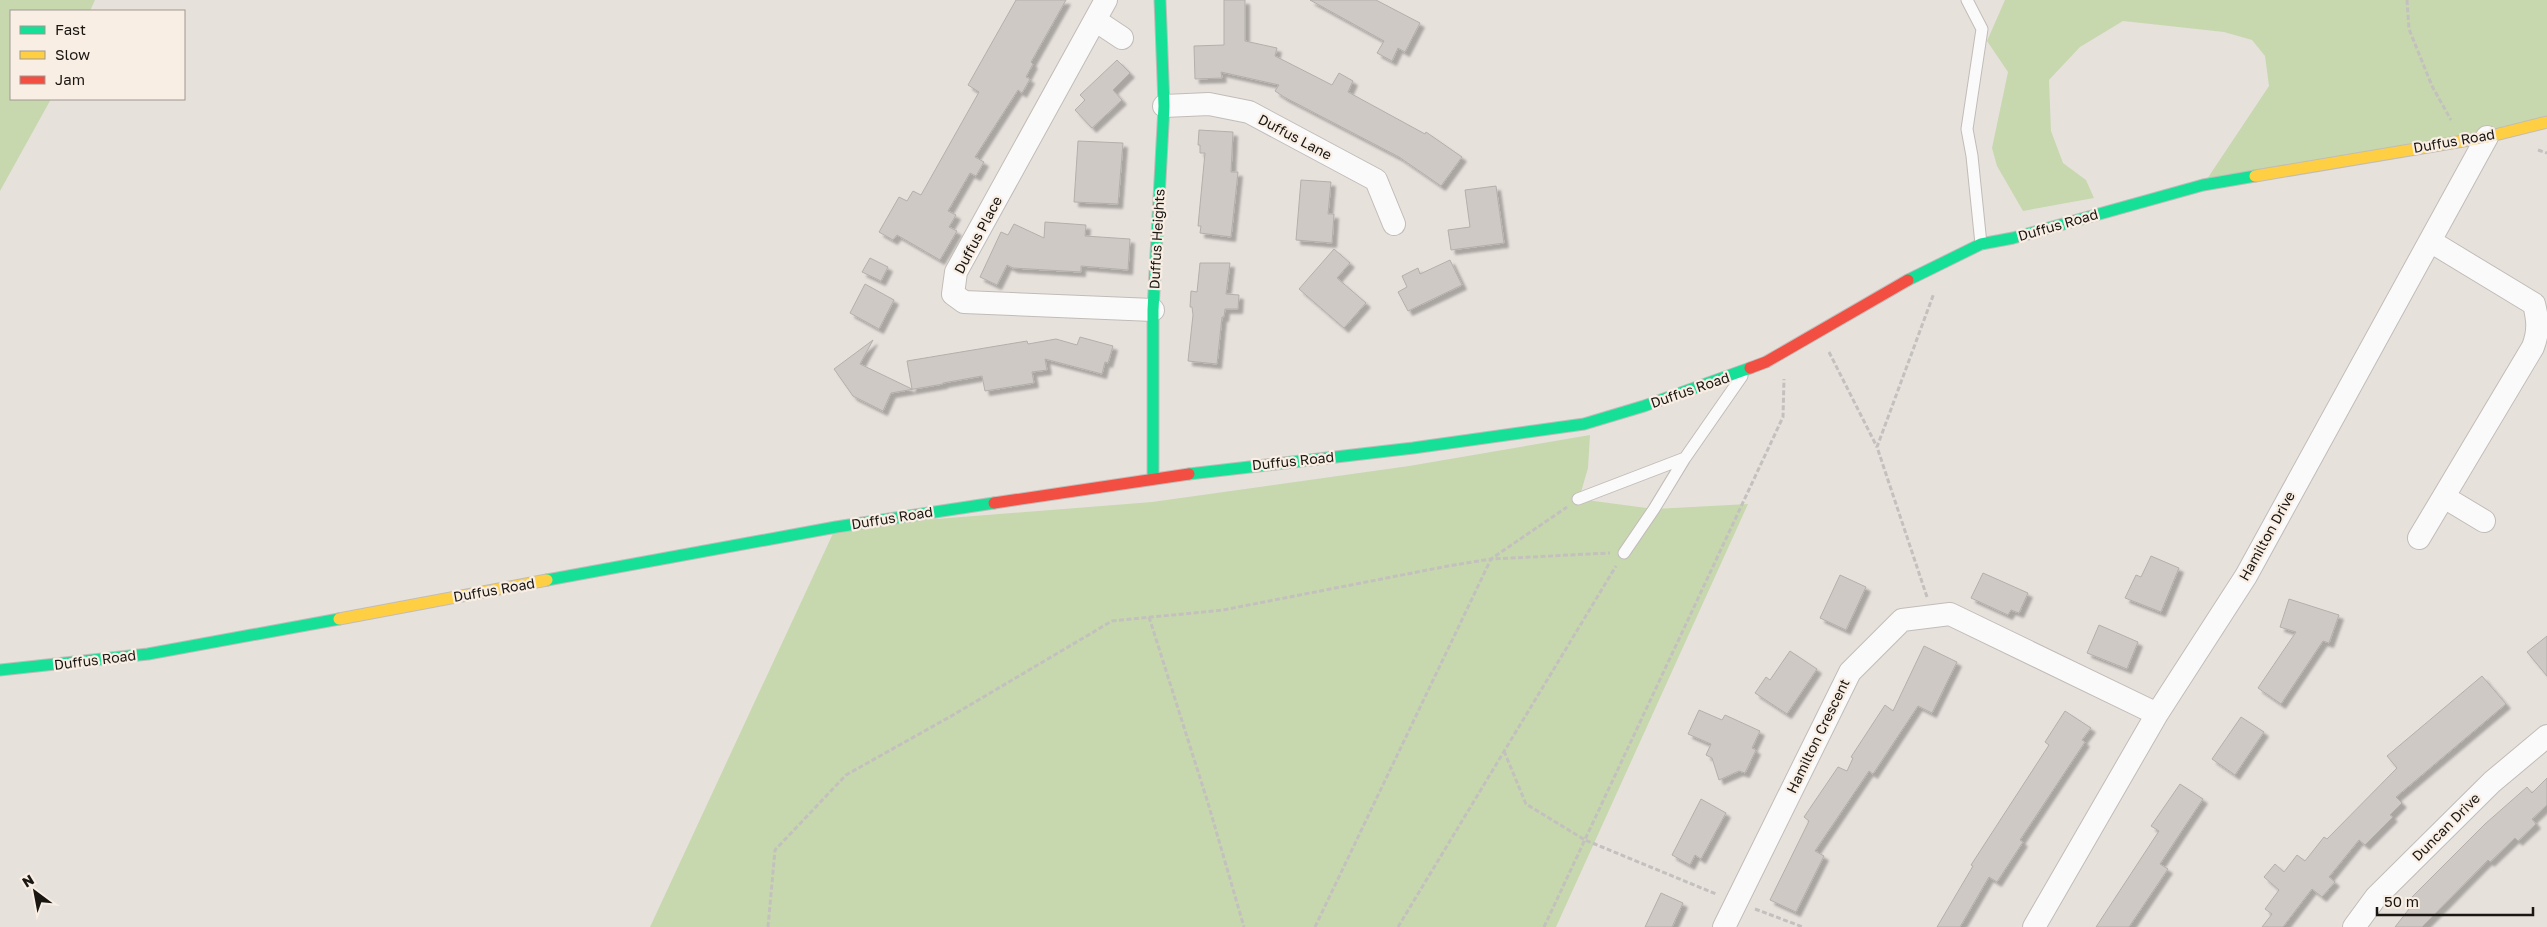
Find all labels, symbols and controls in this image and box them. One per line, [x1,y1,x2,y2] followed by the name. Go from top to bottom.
[10,10,185,100] legend
[55,20,86,38] text: Fast
[55,45,90,63] text: Slow
[55,70,85,88] text: Jam
[1256,110,1335,163] street label: Duffus Lane
[2412,125,2496,156] street label: Duffus Road
[1145,188,1168,290] street label: Duffus Heights
[950,193,1005,276] street label: Duffus Place
[2016,205,2100,244] street label: Duffus Road
[1648,368,1732,411] street label: Duffus Road
[1251,448,1335,473] street label: Duffus Road
[2235,488,2298,583] street label: Hamilton Drive
[850,503,934,532] street label: Duffus Road
[452,574,536,605] street label: Duffus Road
[53,646,137,673] street label: Duffus Road
[1782,676,1853,796] street label: Hamilton Crescent
[2408,789,2483,864] street label: Duncan Drive
[10,867,60,917] north arrow
[19,871,37,891] text: N
[2377,884,2533,916] scale bar
[2384,892,2419,910] text: 50 m

